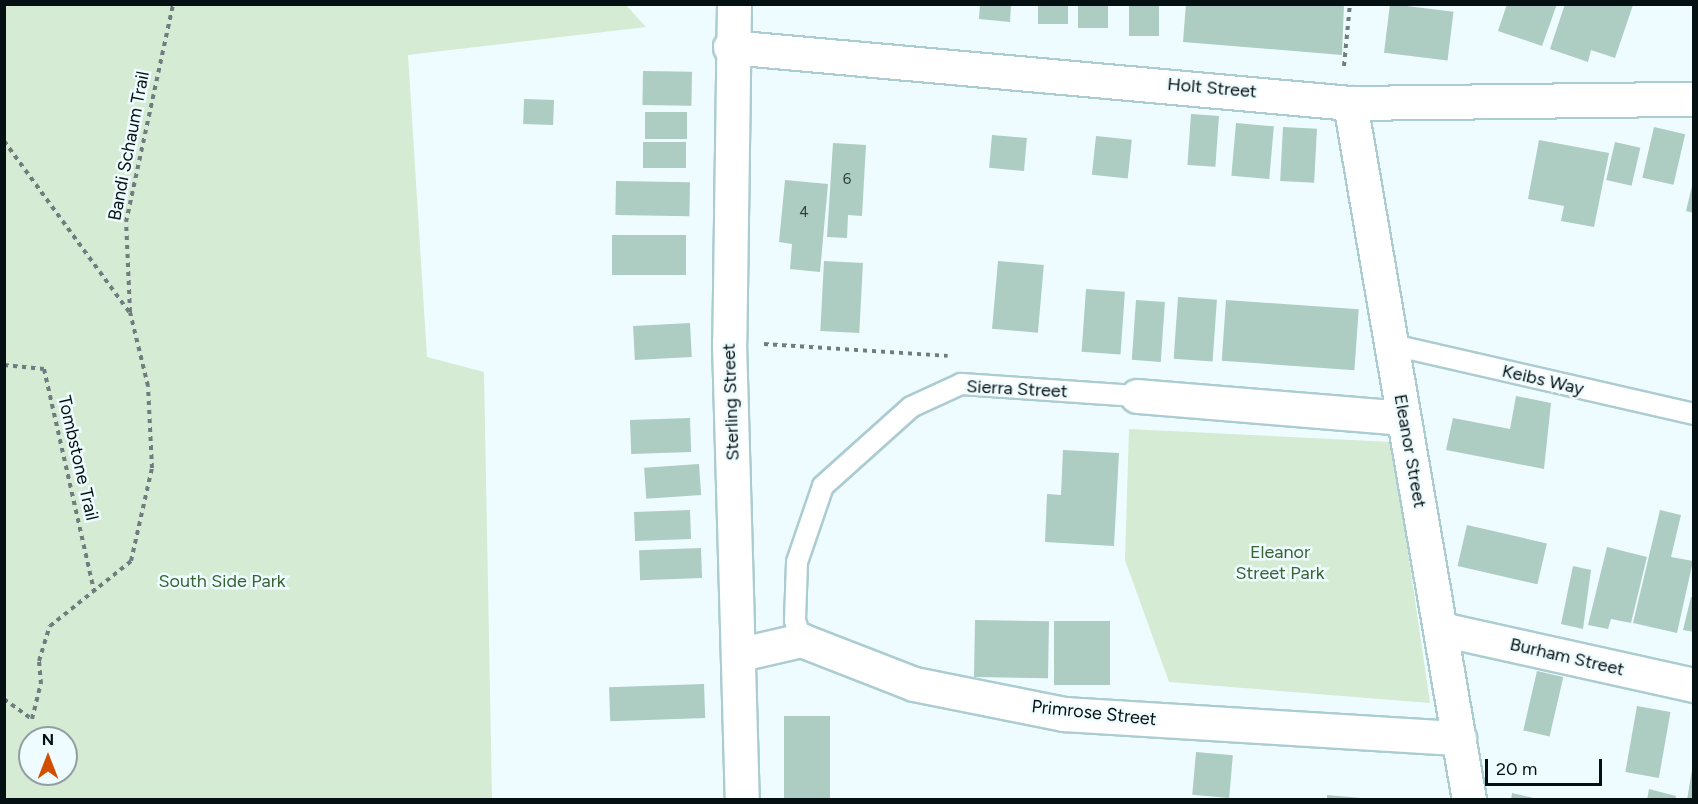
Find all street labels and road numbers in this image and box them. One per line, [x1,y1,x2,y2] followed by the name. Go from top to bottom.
[104,69,154,223] street label: Bandi Schaum Trail
[1166,73,1258,103] street label: Holt Street
[718,343,744,461] street label: Sterling Street
[1500,360,1586,400] street label: Keibs Way
[966,376,1068,402] street label: Sierra Street
[1389,392,1431,510] street label: Eleanor Street
[53,393,103,523] street label: Tombstone Trail
[1508,633,1626,681] street label: Burham Street
[1030,696,1158,730] street label: Primrose Street

